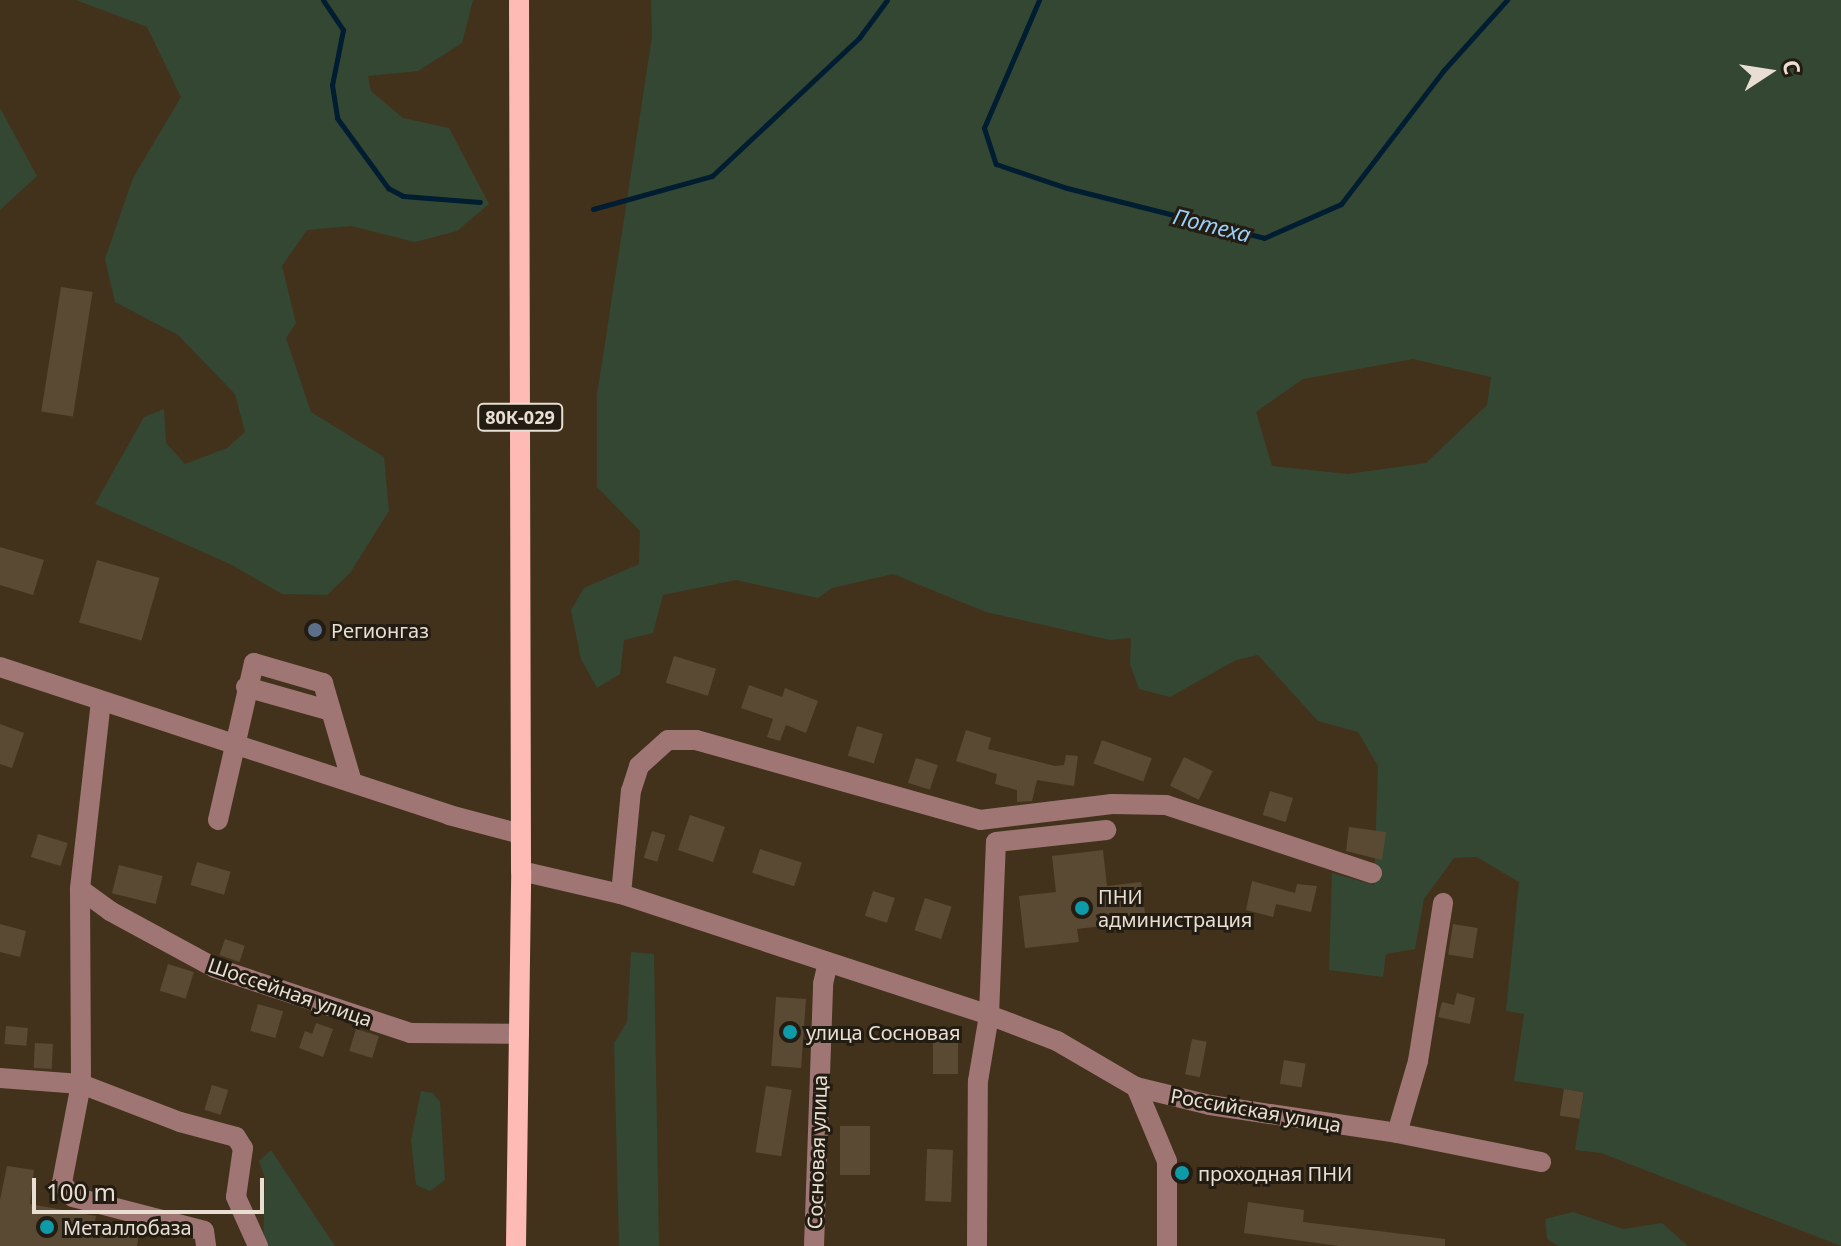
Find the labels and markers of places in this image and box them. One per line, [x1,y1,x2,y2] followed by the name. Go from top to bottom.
[331,618,429,642] place label: Регионгаз
[306,621,324,639] marker: Регионгаз
[1098,884,1252,931] place label: ПНИ администрация
[1073,899,1091,917] marker: ПНИ администрация
[806,1020,961,1044] place label: улица Сосновая
[781,1023,799,1041] marker: улица Сосновая
[1198,1161,1352,1185] place label: проходная ПНИ
[1173,1164,1191,1182] marker: проходная ПНИ
[63,1215,192,1239] place label: Металлобаза
[38,1218,56,1236] marker: Металлобаза

